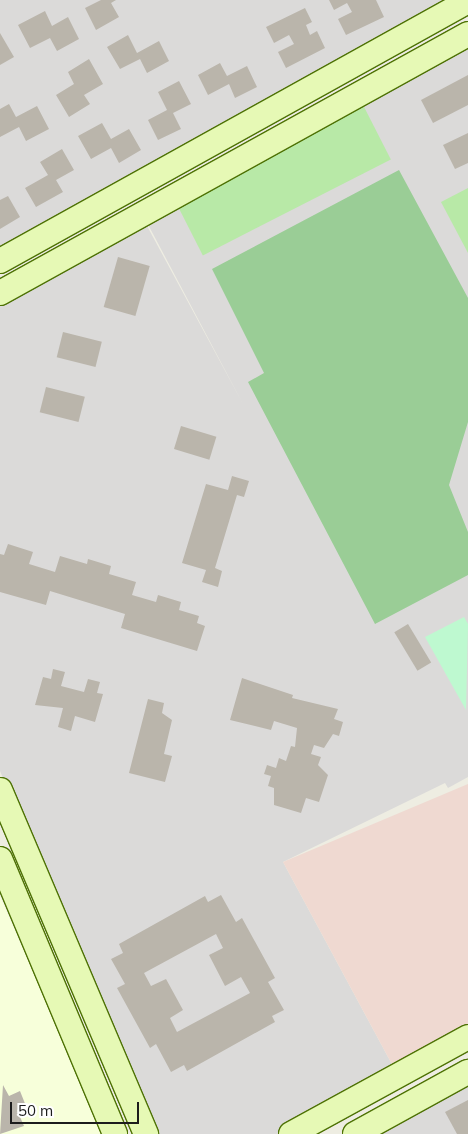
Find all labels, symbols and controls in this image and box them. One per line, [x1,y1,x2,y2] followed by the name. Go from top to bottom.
[12,1092,141,1124] scale bar
[18,1101,53,1120] text: 50 m

